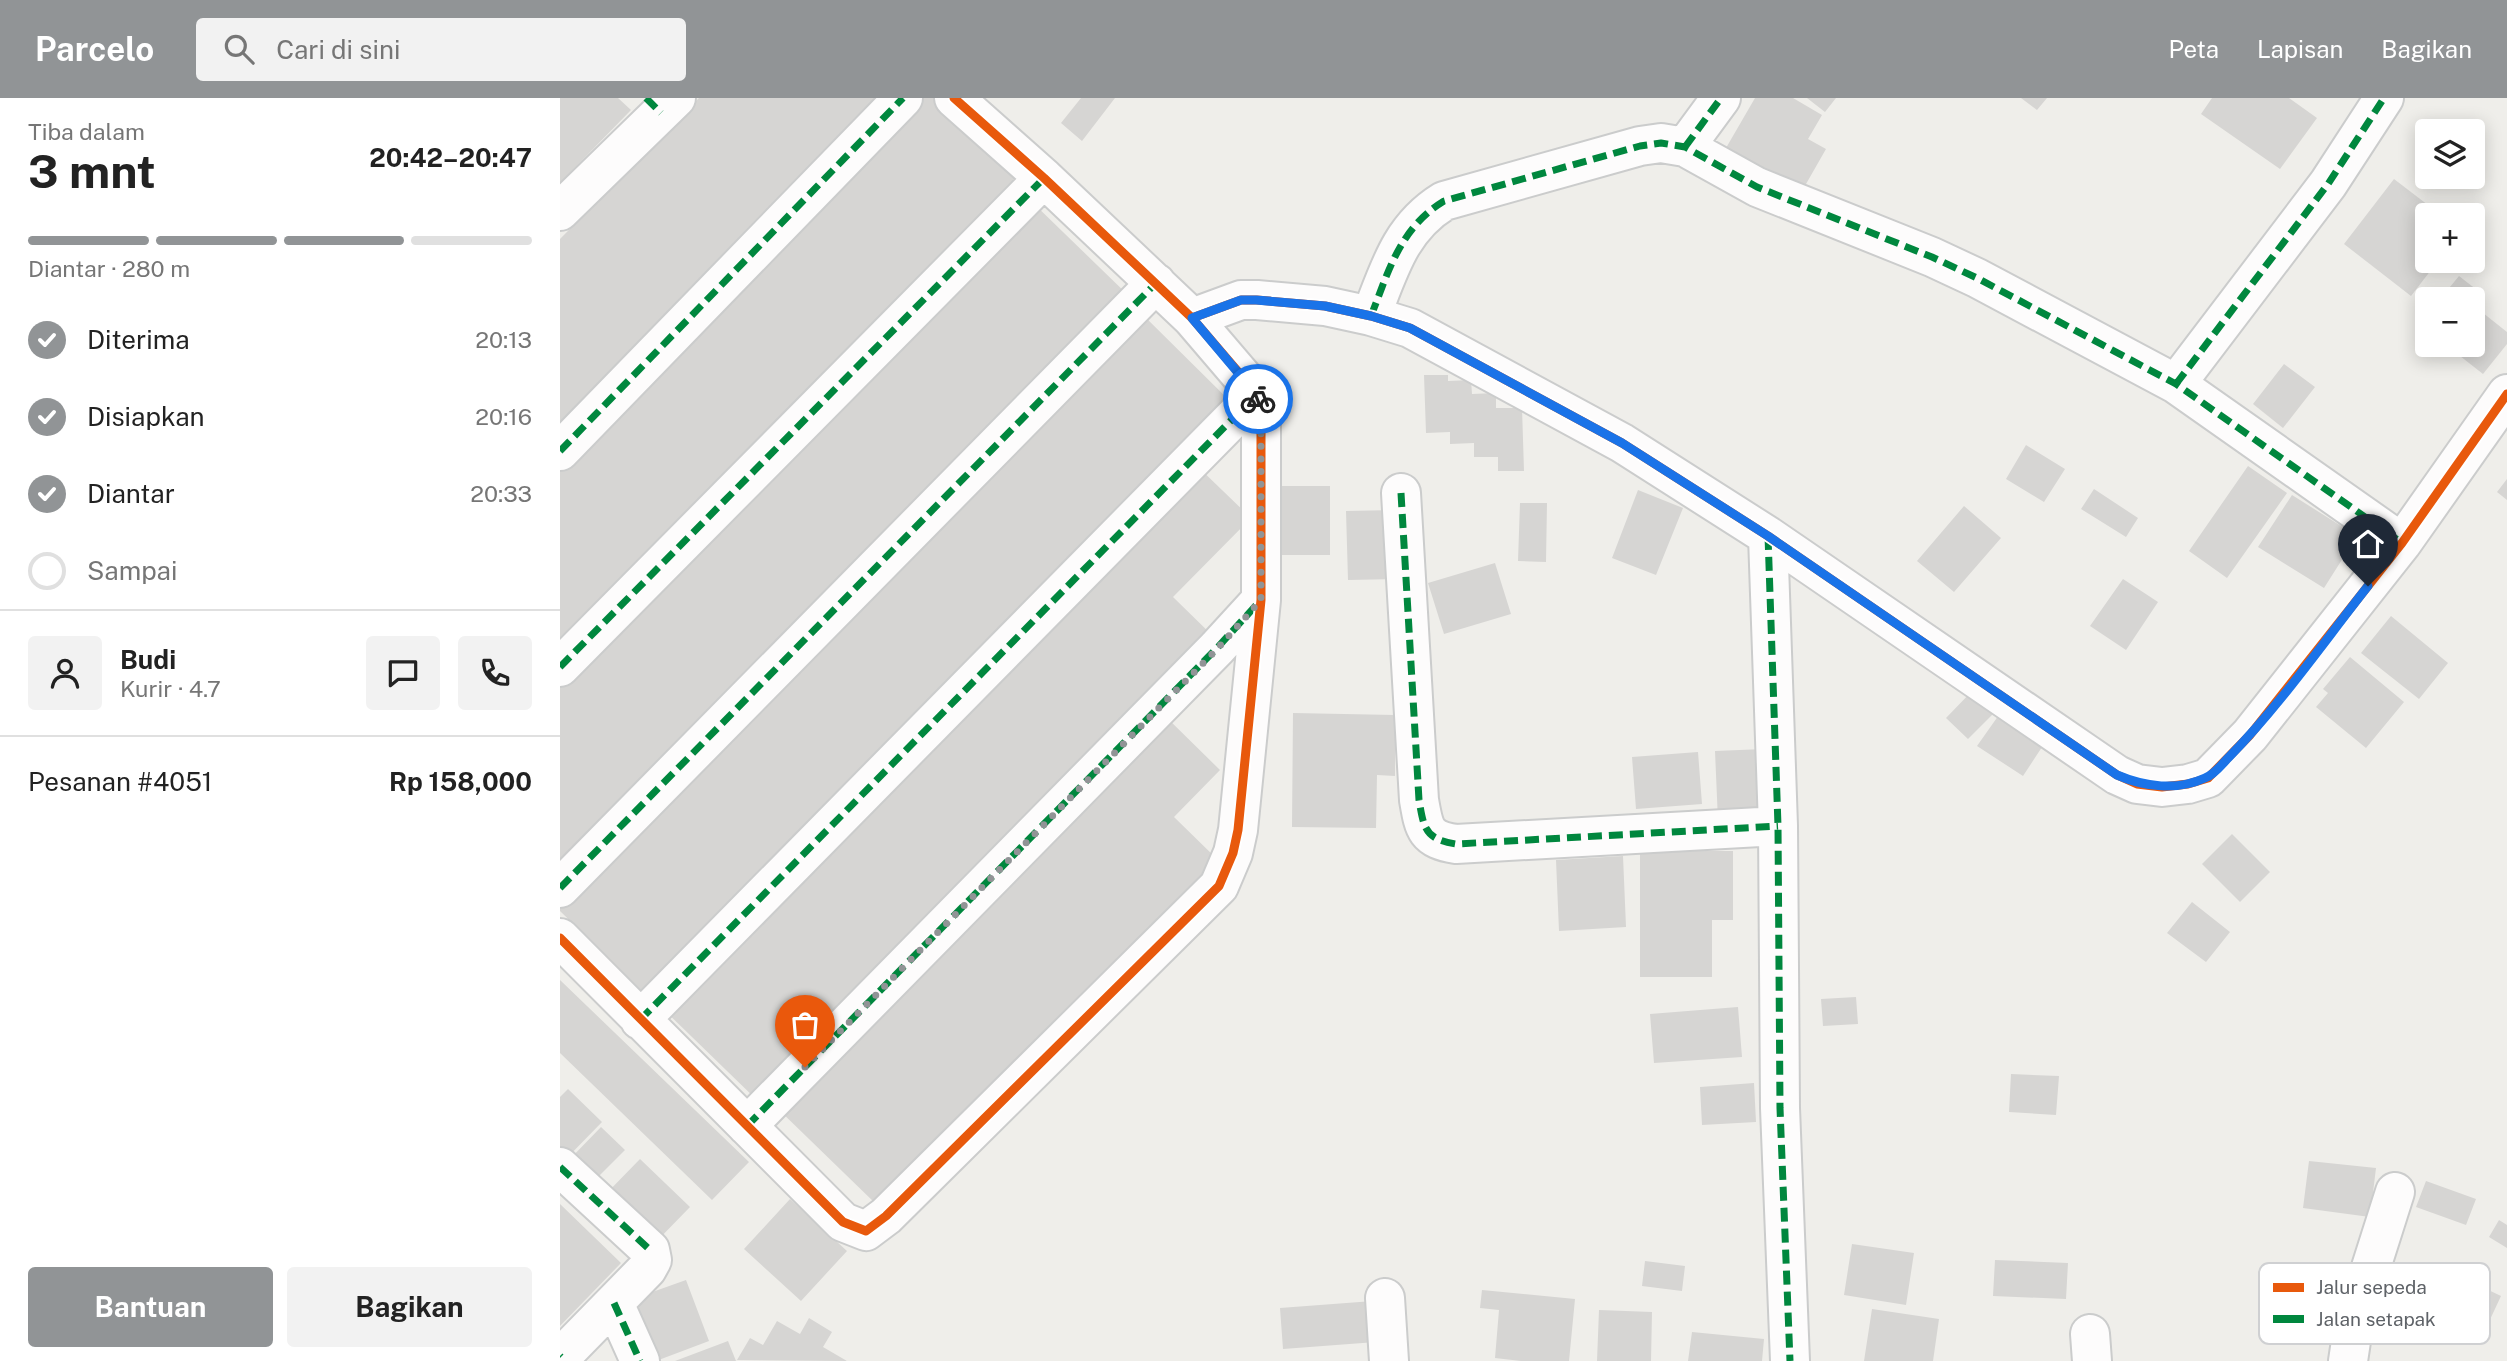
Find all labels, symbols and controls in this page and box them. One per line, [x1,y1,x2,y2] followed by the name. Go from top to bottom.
[196,18,686,81] search box
[35,30,154,68] text: Parcelo
[220,30,258,68] icon: search
[276,34,401,65] text: Cari di sini
[2168,35,2219,63] text: Peta
[2257,35,2343,63] text: Lapisan
[2381,35,2472,63] text: Bagikan
[28,118,145,145] text: Tiba dalam
[2415,119,2485,357] map controls
[2415,119,2485,189] button: layers
[369,142,532,173] text: 20:42–20:47
[28,144,156,198] text: 3 mnt
[2415,203,2485,273] button: +
[28,255,190,282] text: Diantar · 280 m
[2415,287,2485,357] button: −
[28,321,66,359] icon: check
[87,324,190,355] text: Diterima
[475,326,532,353] text: 20:13
[1223,364,1293,434] courier
[1239,380,1277,418] icon: bike
[28,398,66,436] icon: check
[87,401,205,432] text: Disiapkan
[475,403,532,430] text: 20:16
[28,475,66,513] icon: check
[87,478,175,509] text: Diantar
[470,480,532,507] text: 20:33
[2338,514,2398,586] pin
[2349,525,2387,563] icon: home
[87,555,177,586] text: Sampai
[28,636,102,710] button: person
[366,636,440,710] button: chat
[458,636,532,710] button: phone
[120,644,176,675] text: Budi
[120,675,221,702] text: Kurir · 4.7
[28,766,212,797] text: Pesanan #4051
[389,766,532,797] text: Rp 158,000
[775,995,835,1067] pin
[786,1006,824,1044] icon: bag
[2259,1263,2490,1344] legend
[28,1267,273,1347] button: Bantuan
[287,1267,532,1347] button: Bagikan
[2316,1276,2427,1298] text: Jalur sepeda
[2316,1308,2436,1330] text: Jalan setapak

